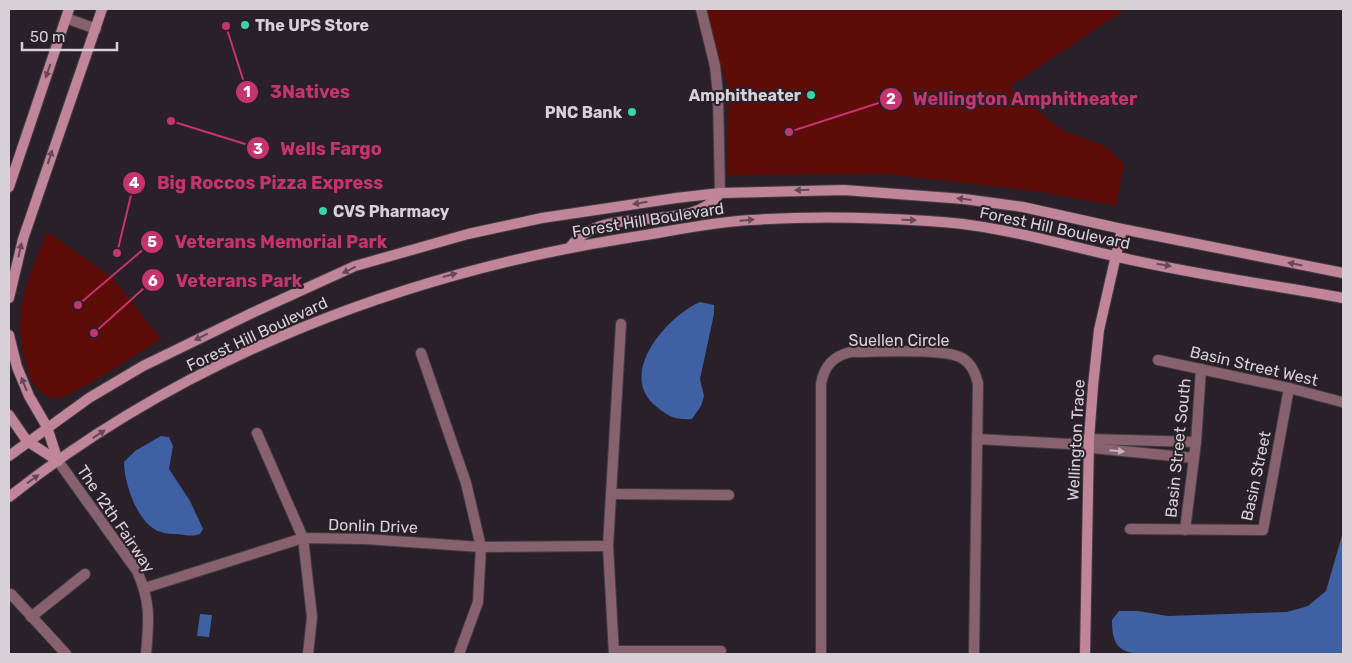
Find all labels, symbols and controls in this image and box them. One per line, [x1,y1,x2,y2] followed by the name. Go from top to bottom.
[255,16,369,35] place label: The UPS Store
[239,19,251,31] marker: The UPS Store
[22,20,118,52] scale bar
[30,28,65,46] text: 50 m
[44,64,51,79] one-way arrow
[235,76,360,109] callout: 3Natives
[270,81,350,103] text: 3Natives
[878,82,1148,115] callout: Wellington Amphitheater
[243,83,251,101] text: 1
[689,86,802,105] place label: Amphitheater
[913,88,1137,110] text: Wellington Amphitheater
[805,89,817,101] marker: Amphitheater
[886,90,896,108] text: 2
[545,103,623,122] place label: PNC Bank
[626,106,638,118] marker: PNC Bank
[246,132,392,165] callout: Wells Fargo
[280,138,382,160] text: Wells Fargo
[253,140,263,158] text: 3
[47,149,55,164] one-way arrow
[122,166,393,199] callout: Big Roccos Pizza Express
[157,172,383,194] text: Big Roccos Pizza Express
[129,174,139,192] text: 4
[794,187,810,195] one-way arrow
[956,195,972,203] one-way arrow
[571,199,725,241] street label: Forest Hill Boulevard
[632,199,648,207] one-way arrow
[333,202,450,221] place label: CVS Pharmacy
[978,203,1132,253] street label: Forest Hill Boulevard
[317,205,329,217] marker: CVS Pharmacy
[739,216,755,224] one-way arrow
[902,216,918,224] one-way arrow
[140,225,397,258] callout: Veterans Memorial Park
[175,231,388,253] text: Veterans Memorial Park
[147,233,157,251] text: 5
[16,243,24,258] one-way arrow
[1287,259,1303,267] one-way arrow
[1157,262,1173,270] one-way arrow
[141,264,312,297] callout: Veterans Park
[342,266,356,274] one-way arrow
[176,270,303,292] text: Veterans Park
[442,271,457,279] one-way arrow
[148,272,158,290] text: 6
[183,293,331,375] street label: Forest Hill Boulevard
[848,331,950,350] street label: Suellen Circle
[194,333,208,341] one-way arrow
[1188,342,1320,390] street label: Basin Street West
[20,376,28,391] one-way arrow
[1161,377,1195,519] street label: Basin Street South
[1063,379,1089,501] street label: Wellington Trace
[92,429,105,439] one-way arrow
[1237,429,1275,523] street label: Basin Street
[1109,448,1125,456] one-way arrow
[73,462,159,576] street label: The 12th Fairway
[26,474,40,484] one-way arrow
[328,515,418,537] street label: Donlin Drive

